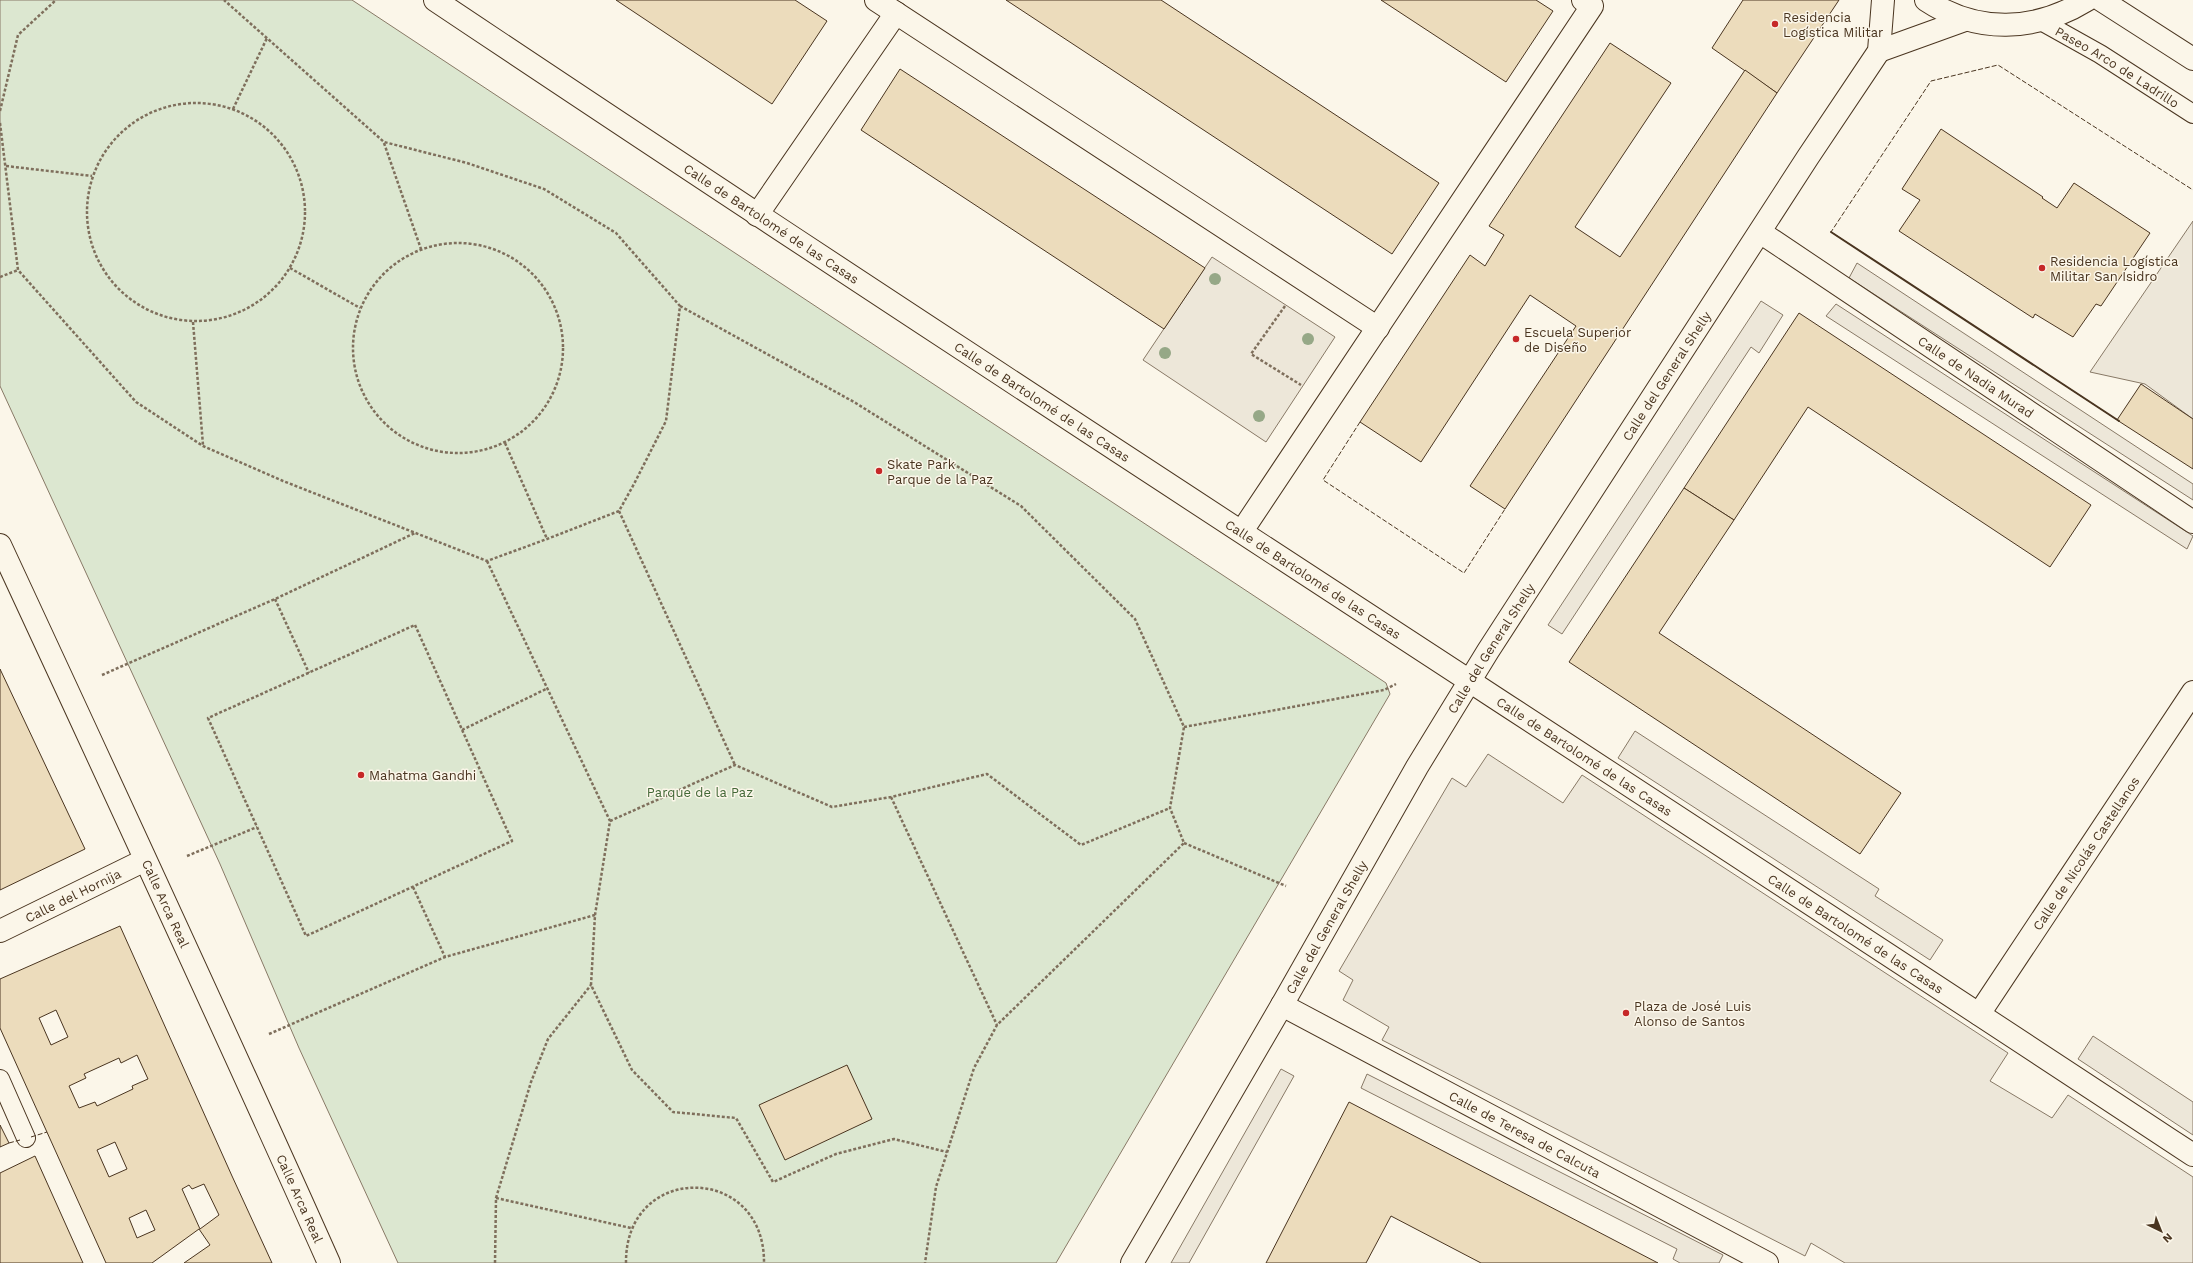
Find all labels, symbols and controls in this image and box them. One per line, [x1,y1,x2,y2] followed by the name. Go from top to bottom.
[1783,10,1883,40] place label: Residencia Logística Militar
[1770,19,1780,29] marker: Residencia Logística Militar
[2053,23,2182,111] street label: Paseo Arco de Ladrillo
[681,160,862,287] street label: Calle de Bartolomé de las Casas
[2050,254,2179,284] place label: Residencia Logística Militar San Isidro
[2037,263,2047,273] marker: Residencia Logística Militar San Isidro
[1619,308,1714,443] street label: Calle del General Shelly
[1524,325,1631,355] place label: Escuela Superior de Diseño
[1915,333,2037,421] street label: Calle de Nadia Murad
[1511,334,1521,344] marker: Escuela Superior de Diseño
[952,339,1133,465] street label: Calle de Bartolomé de las Casas
[887,457,993,487] place label: Skate Park Parque de la Paz
[874,466,884,476] marker: Skate Park Parque de la Paz
[1223,516,1404,642] street label: Calle de Bartolomé de las Casas
[1444,580,1538,716] street label: Calle del General Shelly
[1494,693,1675,819] street label: Calle de Bartolomé de las Casas
[369,768,476,783] place label: Mahatma Gandhi
[356,770,366,780] marker: Mahatma Gandhi
[2029,774,2142,933] street label: Calle de Nicolás Castellanos
[647,785,753,800] park label: Parque de la Paz
[139,857,193,950] street label: Calle Arca Real
[1282,857,1370,997] street label: Calle del General Shelly
[22,865,124,925] street label: Calle del Hornija
[1765,871,1946,996] street label: Calle de Bartolomé de las Casas
[1634,999,1751,1029] place label: Plaza de José Luis Alonso de Santos
[1621,1008,1631,1018] marker: Plaza de José Luis Alonso de Santos
[1446,1088,1604,1181] street label: Calle de Teresa de Calcuta
[274,1152,326,1245] street label: Calle Arca Real
[2141,1211,2181,1251] north arrow
[2160,1230,2175,1245] text: N

